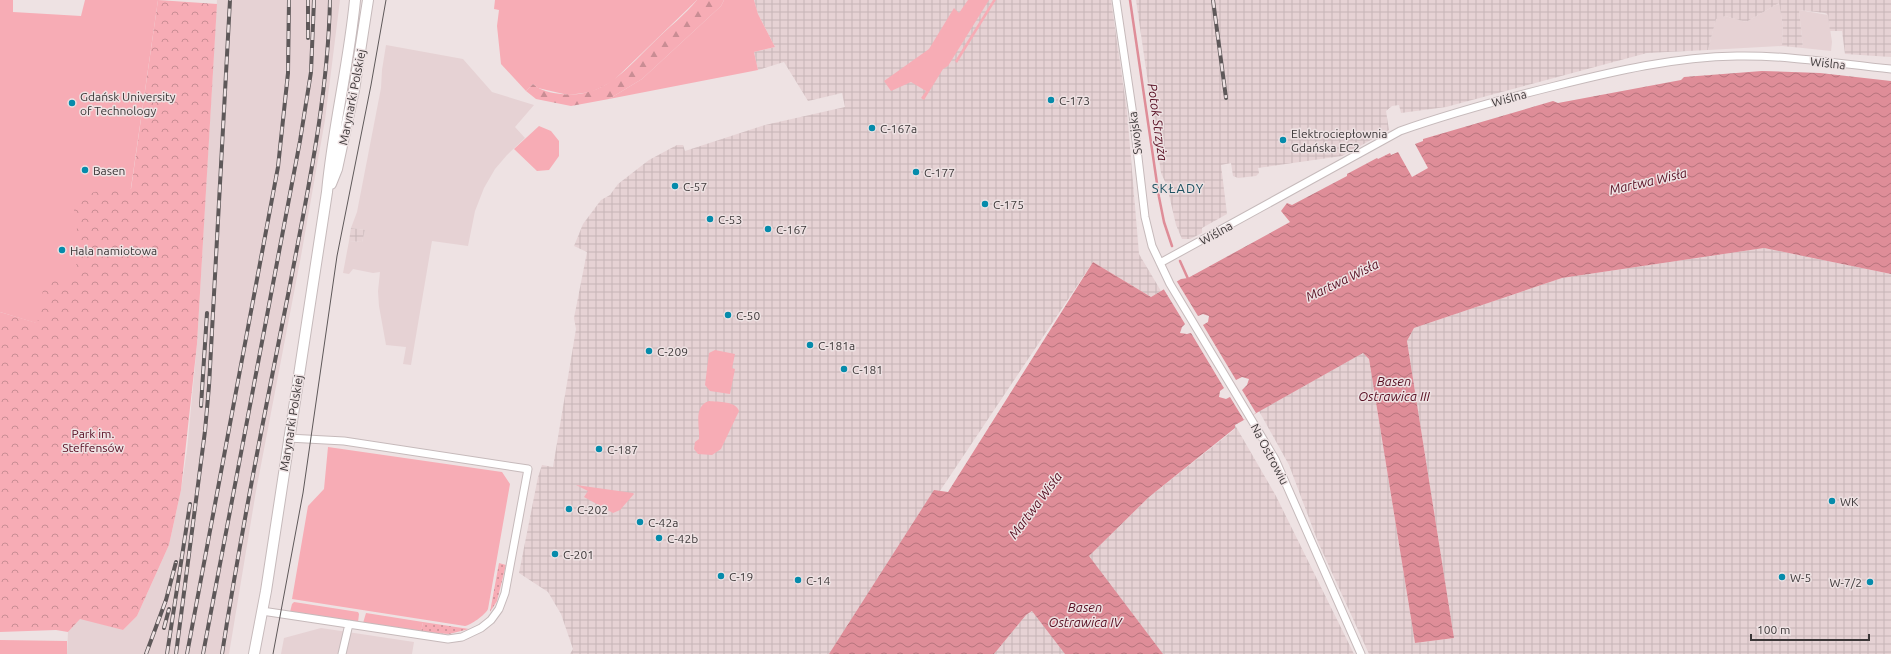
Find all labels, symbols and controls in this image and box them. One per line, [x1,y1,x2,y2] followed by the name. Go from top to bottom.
[336,48,368,146] street label: Marynarki Polskiej
[1810,55,1846,71] street label: Wiślna
[1146,82,1170,162] water label: Potok Strzyża
[1490,87,1528,109] street label: Wiślna
[80,90,176,117] place label: Gdańsk University of Technology
[1059,94,1090,107] place label: C-173
[1046,95,1056,105] marker: C-173
[67,98,77,108] marker: Gdańsk University of Technology
[1126,111,1144,155] street label: Swojska
[880,122,917,135] place label: C-167a
[867,123,877,133] marker: C-167a
[1291,127,1387,154] place label: Elektrociepłownia Gdańska EC2
[1278,135,1288,145] marker: Elektrociepłownia Gdańska EC2
[93,164,125,177] place label: Basen
[80,165,90,175] marker: Basen
[1608,165,1688,197] water label: Martwa Wisła
[924,166,955,179] place label: C-177
[911,167,921,177] marker: C-177
[683,180,707,193] place label: C-57
[670,181,680,191] marker: C-57
[1152,181,1204,195] district label: SKŁADY
[993,198,1024,211] place label: C-175
[980,199,990,209] marker: C-175
[718,213,742,226] place label: C-53
[705,214,715,224] marker: C-53
[1197,219,1235,247] street label: Wiślna
[776,223,807,236] place label: C-167
[763,224,773,234] marker: C-167
[70,244,157,257] place label: Hala namiotowa
[57,245,67,255] marker: Hala namiotowa
[1303,256,1381,304] water label: Martwa Wisła
[736,309,760,322] place label: C-50
[723,310,733,320] marker: C-50
[818,339,855,352] place label: C-181a
[805,340,815,350] marker: C-181a
[657,345,688,358] place label: C-209
[644,346,654,356] marker: C-209
[852,363,883,376] place label: C-181
[839,364,849,374] marker: C-181
[277,374,305,472] street label: Marynarki Polskiej
[1358,374,1430,403] water label: Basen Ostrawica III
[1248,421,1292,487] street label: Na Ostrowiu
[62,427,125,454] park label: Park im. Steffensów
[607,443,638,456] place label: C-187
[594,444,604,454] marker: C-187
[1006,469,1064,541] water label: Martwa Wisła
[1840,495,1859,508] place label: WK
[1827,496,1837,506] marker: WK
[577,503,608,516] place label: C-202
[564,504,574,514] marker: C-202
[648,516,678,529] place label: C-42a
[635,517,645,527] marker: C-42a
[667,532,698,545] place label: C-42b
[654,533,664,543] marker: C-42b
[563,548,594,561] place label: C-201
[550,549,560,559] marker: C-201
[729,570,753,583] place label: C-19
[716,571,726,581] marker: C-19
[1790,571,1811,584] place label: W-5
[1777,572,1787,582] marker: W-5
[806,574,830,587] place label: C-14
[793,575,803,585] marker: C-14
[1829,576,1862,589] place label: W-7/2
[1865,577,1875,587] marker: W-7/2
[1049,600,1123,629] water label: Basen Ostrawica IV
[1751,616,1869,642] scale bar
[1757,623,1790,636] text: 100 m

